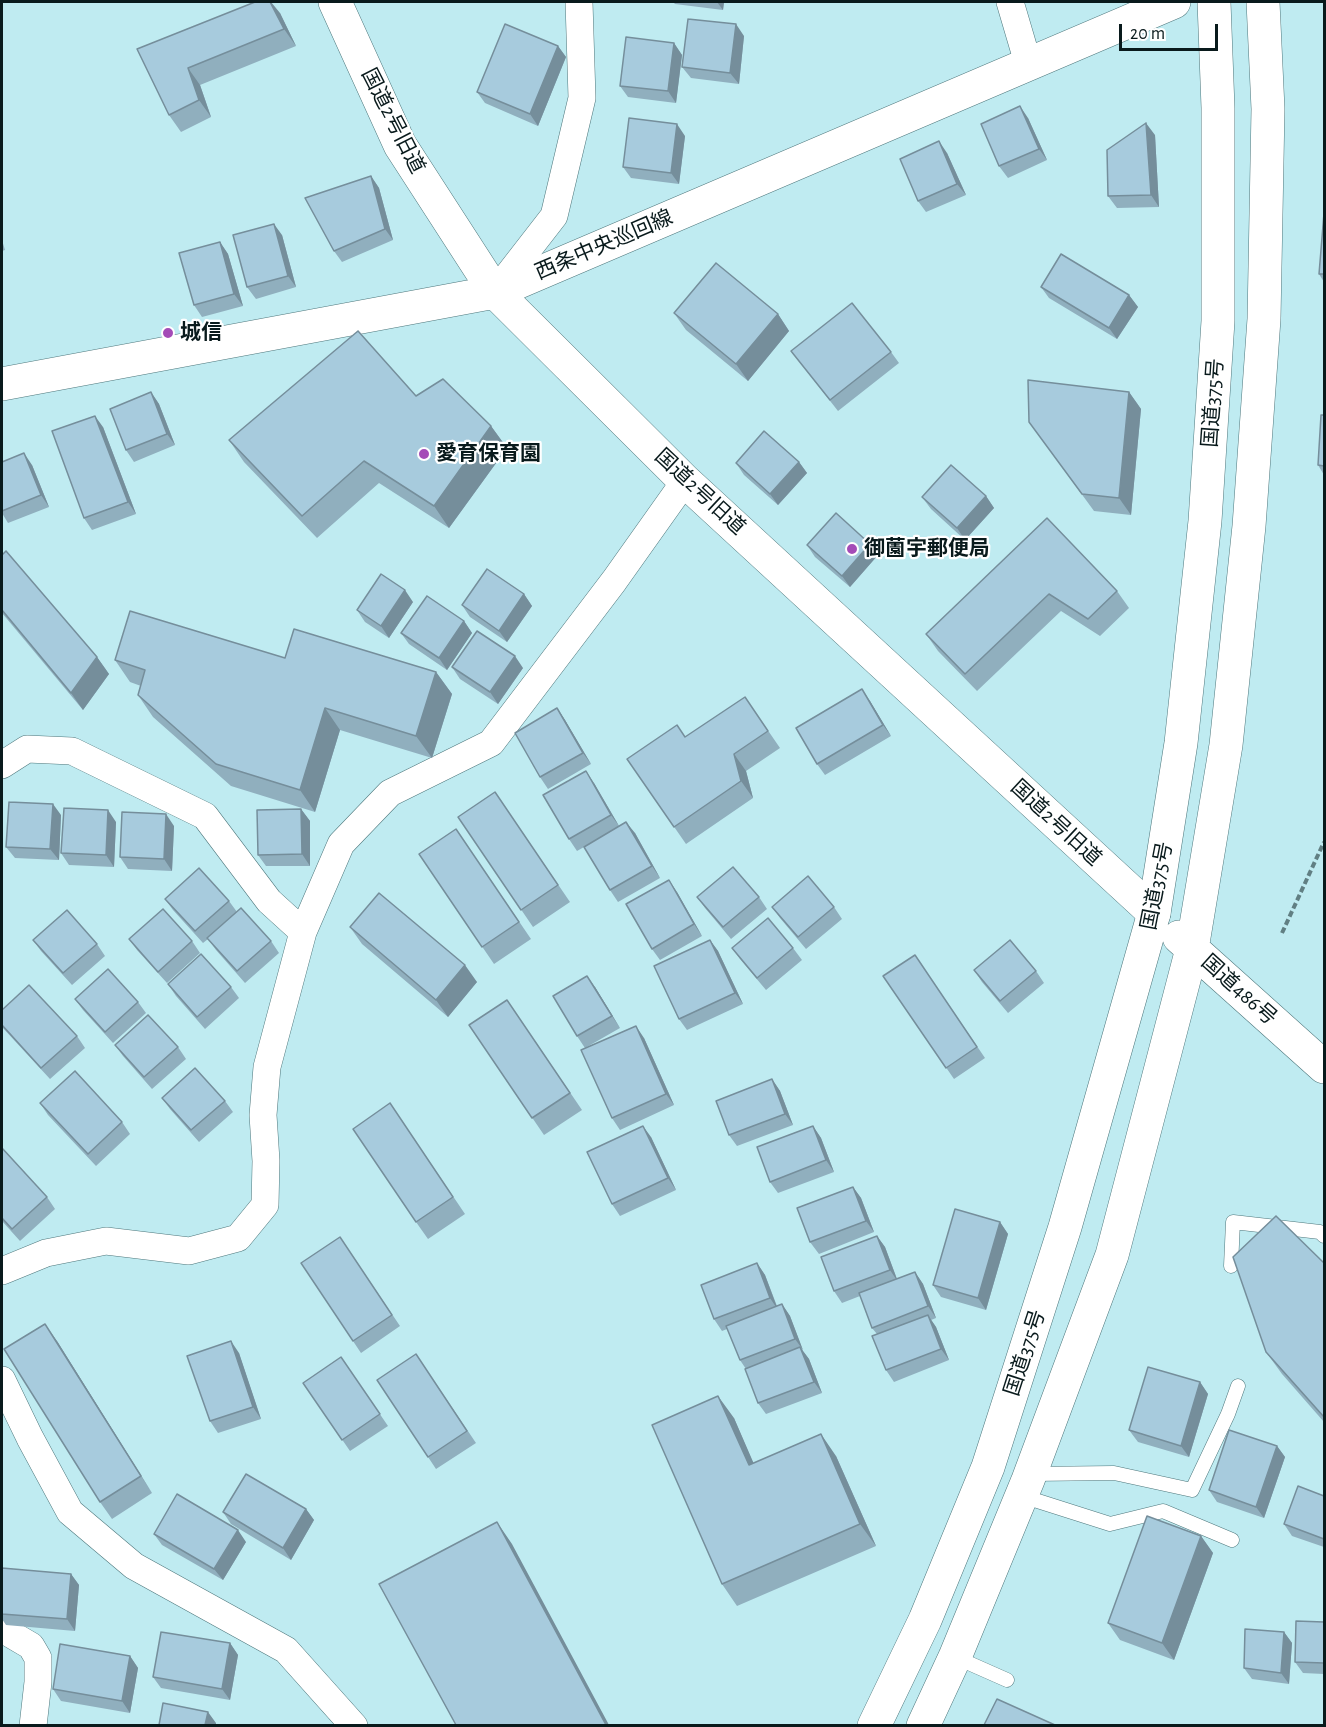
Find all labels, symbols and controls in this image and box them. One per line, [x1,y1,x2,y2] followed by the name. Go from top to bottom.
[1122,12,1221,50] scale bar
[1130,25,1165,43] text: 20 m
[356,64,430,178] street label: 国道2号旧道
[531,205,677,285] street label: 西条中央巡回線
[180,320,222,346] place label: 城信
[161,326,175,340] marker: 城信
[1197,358,1229,448] street label: 国道375号
[436,441,541,467] place label: 愛育保育園
[650,444,750,540] street label: 国道2号旧道
[417,447,431,461] marker: 愛育保育園
[864,536,990,562] place label: 御薗宇郵便局
[845,542,859,556] marker: 御薗宇郵便局
[1006,775,1106,871] street label: 国道2号旧道
[1136,840,1178,932] street label: 国道375号
[1196,950,1282,1030] street label: 国道486号
[999,1307,1051,1399] street label: 国道375号

